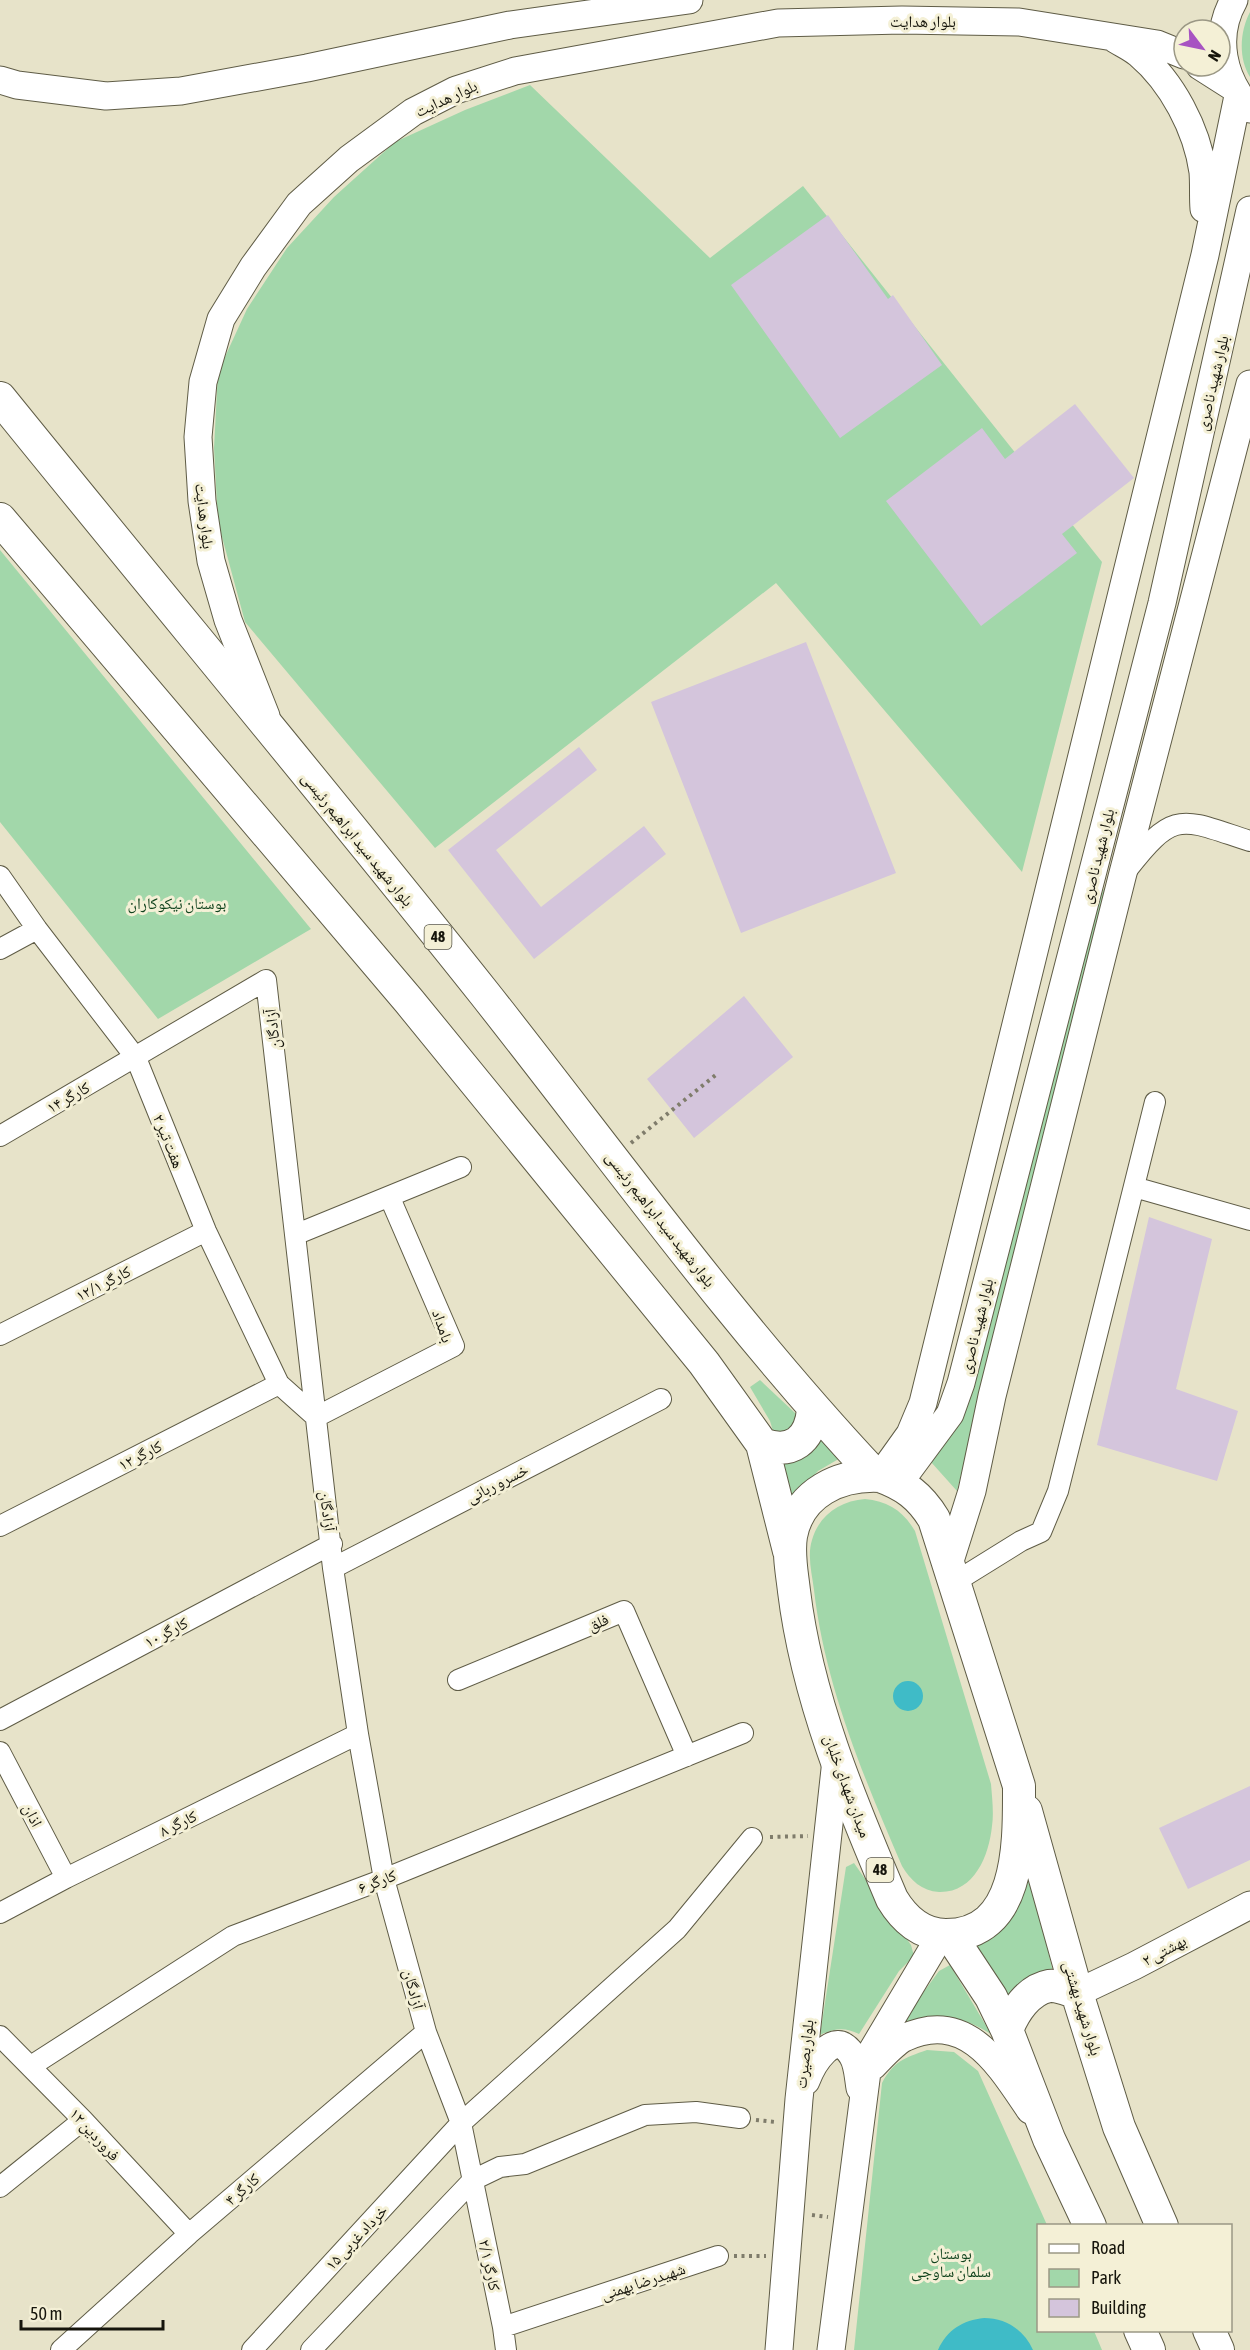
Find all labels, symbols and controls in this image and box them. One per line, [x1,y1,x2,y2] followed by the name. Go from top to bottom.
[890,12,956,31] street label: بلوار هدایت
[1172,18,1232,78] north arrow
[1205,47,1225,65] text: N
[412,76,480,121] street label: بلوار هدایت
[1192,333,1234,433] street label: بلوار شهید ناصری
[191,482,218,550] street label: بلوار هدایت
[297,768,418,911] street label: بلوار شهید سید ابراهیم رئیسی
[1076,807,1119,906] street label: بلوار شهید ناصری
[128,894,226,914] park label: بوستان نیکوکاران
[424,925,452,949] road number: 48
[260,1007,285,1050] street label: آزادگان
[43,1077,93,1117] street label: کارگر ۱۴
[149,1111,188,1171] street label: هفت تیر ۲
[601,1148,720,1292] street label: بلوار شهید سید ابراهیم رئیسی
[73,1261,134,1305] street label: کارگر ۱۲/۱
[955,1277,998,1376] street label: بلوار شهید ناصری
[429,1307,457,1345] street label: بامداد
[115,1436,166,1474] street label: کارگر ۱۲
[463,1460,532,1508] street label: خسرو ربانی
[315,1490,340,1533] street label: آزادگان
[585,1610,612,1636] street label: فلق
[141,1613,192,1652] street label: کارگر ۱۰
[819,1732,875,1841] street label: میدان شهدای خلبان
[18,1800,46,1831] street label: اذان
[156,1806,200,1841] street label: کارگر ۸
[866,1858,894,1882] road number: 48
[355,1865,399,1897] street label: کارگر ۶
[1139,1931,1190,1971] street label: بهشتی ۲
[1058,1959,1106,2058] street label: بلوار شهید بهشتی
[398,1967,428,2012] street label: آزادگان
[791,2019,818,2090] street label: بلوار بصیرت
[65,2104,124,2165] street label: ۱۲ فروردین
[221,2169,264,2209] street label: کارگر ۴
[321,2201,392,2275] street label: ۱۵ خرداد غربی
[1037,2224,1232,2332] legend
[1091,2237,1125,2258] text: Road
[475,2238,504,2293] street label: کارگر ۲/۱
[911,2244,991,2282] park label: بوستان سلمان ساوجی
[598,2259,688,2305] street label: شهیدرضا بهمنی
[1091,2267,1121,2288] text: Park
[21,2293,164,2331] scale bar
[1091,2297,1146,2318] text: Building
[30,2303,62,2324] text: 50 m

